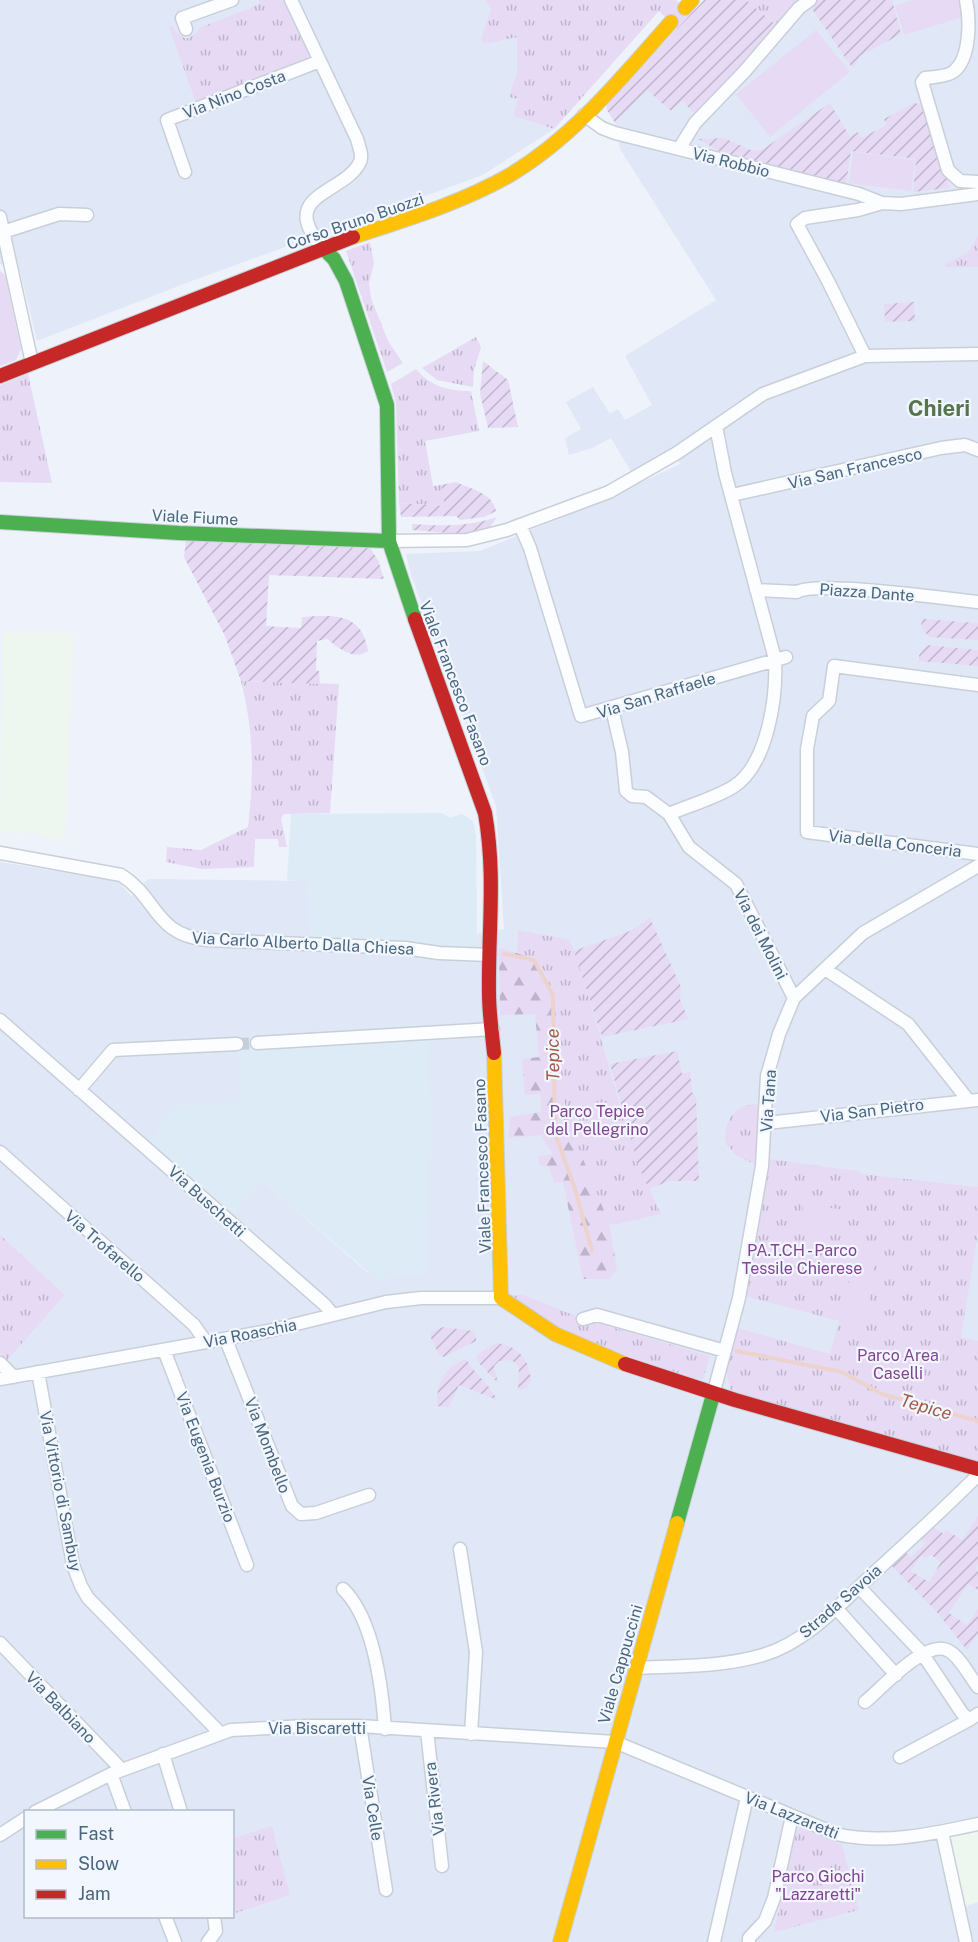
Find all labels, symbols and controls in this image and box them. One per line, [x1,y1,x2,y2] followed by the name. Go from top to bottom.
[180,66,288,123] street label: Via Nino Costa
[690,144,772,181] street label: Via Robbio
[284,189,426,254] street label: Corso Bruno Buozzi
[908,395,970,421] district label: Chieri
[786,444,924,493] street label: Via San Francesco
[151,506,239,529] street label: Viale Fiume
[819,580,915,605] street label: Piazza Dante
[415,598,496,768] street label: Viale Francesco Fasano
[595,668,718,723] street label: Via San Raffaele
[827,826,963,861] street label: Via della Conceria
[730,886,791,983] street label: Via dei Molini
[191,928,415,959] street label: Via Carlo Alberto Dalla Chiesa
[542,1028,563,1082] water label: Tepice
[757,1069,780,1133] street label: Via Tana
[470,1078,495,1254] street label: Viale Francesco Fasano
[819,1095,925,1126] street label: Via San Pietro
[545,1102,649,1139] park label: Parco Tepice del Pellegrino
[164,1162,249,1241] street label: Via Buschetti
[61,1206,149,1286] street label: Via Trofarello
[742,1241,862,1278] park label: PA.T.CH - Parco Tessile Chierese
[202,1315,298,1352] street label: Via Roaschia
[857,1346,939,1383] park label: Parco Area Caselli
[172,1389,239,1525] street label: Via Eugenia Burzio
[898,1389,955,1424] water label: Tepice
[241,1395,295,1496] street label: Via Mombello
[36,1409,86,1574] street label: Via Vittorio di Sambuy
[795,1561,885,1642] street label: Strada Savoia
[594,1602,647,1726] street label: Viale Cappuccini
[22,1668,100,1747] street label: Via Balbiano
[268,1719,366,1738] street label: Via Biscaretti
[421,1761,448,1837] street label: Via Rivera
[358,1774,387,1842] street label: Via Celle
[742,1788,842,1843] street label: Via Lazzaretti
[24,1810,234,1918] legend
[78,1823,114,1844] text: Fast
[78,1853,119,1874] text: Slow
[772,1867,865,1904] park label: Parco Giochi "Lazzaretti"
[78,1883,111,1904] text: Jam

